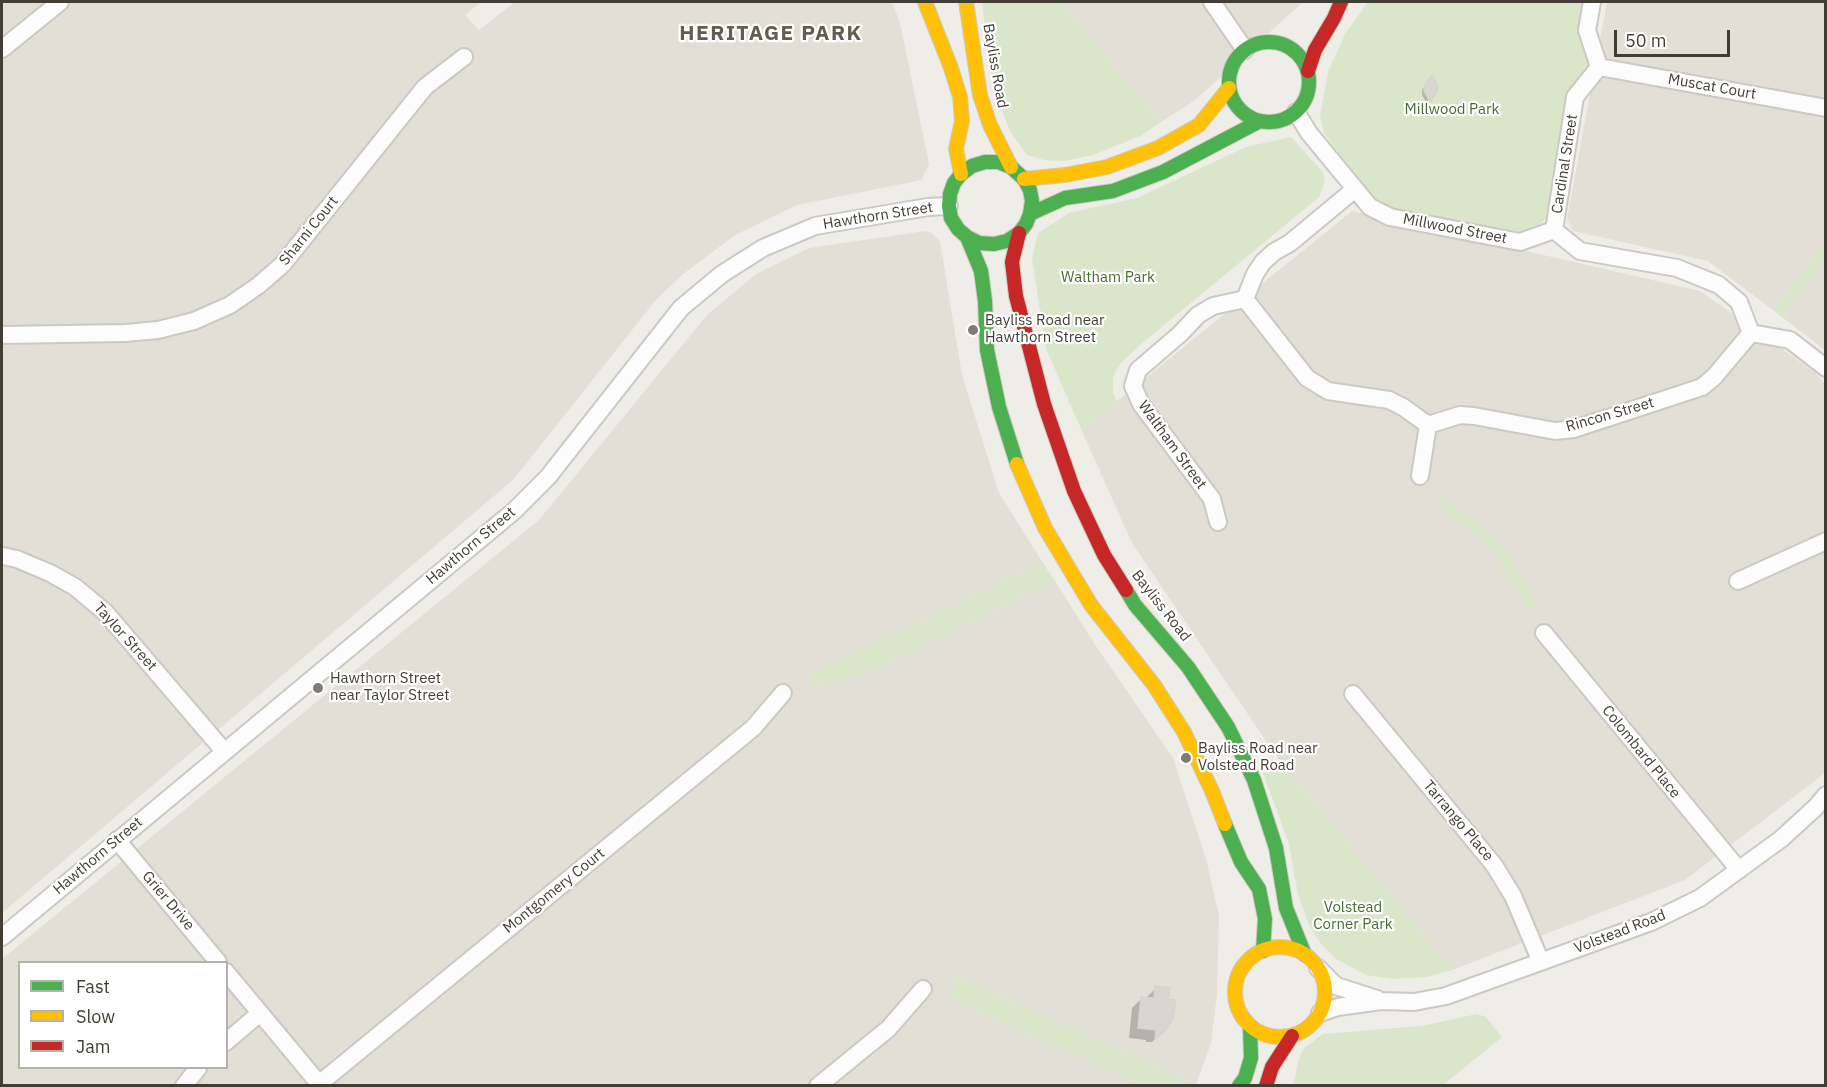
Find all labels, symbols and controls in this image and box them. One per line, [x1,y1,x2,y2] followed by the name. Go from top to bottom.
[1617,18,1732,56] scale bar
[679,21,863,47] district label: HERITAGE PARK
[979,22,1011,110] street label: Bayliss Road
[1625,29,1667,52] text: 50 m
[1666,70,1758,104] street label: Muscat Court
[1405,101,1499,119] park label: Millwood Park
[1548,113,1582,215] street label: Cardinal Street
[276,193,342,269] street label: Sharni Court
[822,198,934,234] street label: Hawthorn Street
[1401,210,1509,248] street label: Millwood Street
[1061,269,1155,287] park label: Waltham Park
[985,312,1104,347] place label: Bayliss Road near Hawthorn Street
[966,323,980,337] marker: Bayliss Road near Hawthorn Street
[1564,394,1656,436] street label: Rincon Street
[1134,397,1210,493] street label: Waltham Street
[423,503,519,589] street label: Hawthorn Street
[1128,567,1194,645] street label: Bayliss Road
[90,599,160,675] street label: Taylor Street
[330,670,449,705] place label: Hawthorn Street near Taylor Street
[311,681,325,695] marker: Hawthorn Street near Taylor Street
[1598,702,1684,802] street label: Colombard Place
[1198,740,1317,775] place label: Bayliss Road near Volstead Road
[1179,751,1193,765] marker: Bayliss Road near Volstead Road
[1419,777,1497,865] street label: Tarrango Place
[50,813,146,899] street label: Hawthorn Street
[500,845,608,937] street label: Montgomery Court
[138,868,198,934] street label: Grier Drive
[1313,899,1393,934] park label: Volstead Corner Park
[1572,906,1668,958] street label: Volstead Road
[18,961,228,1069] legend
[76,975,110,998] text: Fast
[76,1005,115,1028] text: Slow
[76,1035,111,1058] text: Jam

